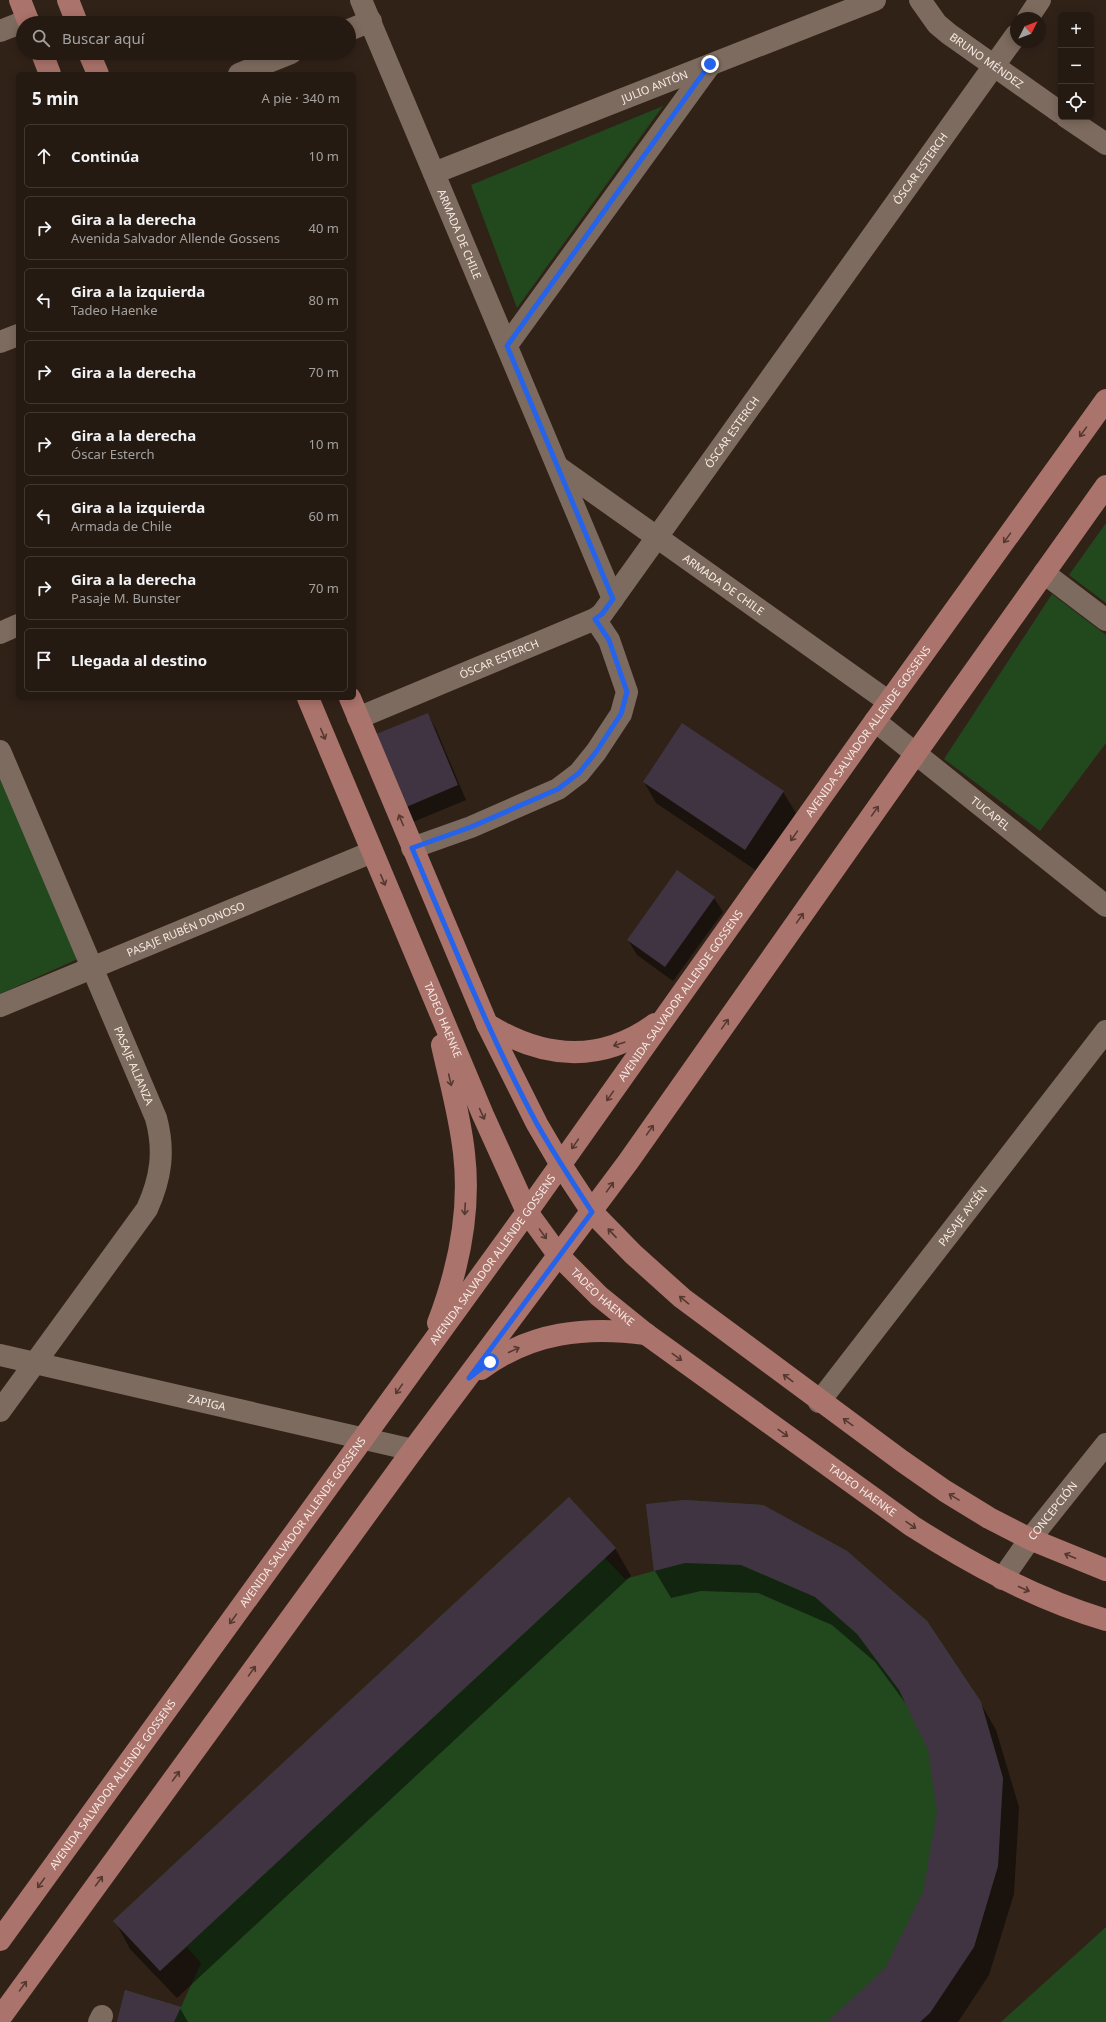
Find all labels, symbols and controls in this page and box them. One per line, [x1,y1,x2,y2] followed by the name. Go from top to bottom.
[1010,12,1046,48] north arrow
[1058,12,1094,120] map controls
[1058,12,1094,48] button: +
[16,16,356,60] search box
[30,27,52,49] icon: search
[62,28,145,48] text: Buscar aquí
[947,29,1027,91] street label: BRUNO MÉNDEZ
[1058,48,1094,84] button: −
[701,55,719,73] route end
[618,66,690,106] street label: JULIO ANTÓN
[1058,84,1094,120] button: locate
[32,87,79,110] text: 5 min
[262,89,340,107] text: A pie · 340 m
[889,129,951,207] street label: ÓSCAR ESTERCH
[33,145,55,167] icon: ahead
[71,146,139,166] text: Continúa
[309,147,339,165] text: 10 m
[434,187,486,281] street label: ARMADA DE CHILE
[71,209,196,229] text: Gira a la derecha
[33,217,55,239] icon: right
[309,219,339,237] text: 40 m
[71,229,280,247] text: Avenida Salvador Allende Gossens
[71,281,205,301] text: Gira a la izquierda
[33,289,55,311] icon: left
[309,291,339,309] text: 80 m
[71,301,158,319] text: Tadeo Haenke
[33,361,55,383] icon: right
[71,362,196,382] text: Gira a la derecha
[309,363,339,381] text: 70 m
[701,393,762,471] street label: ÓSCAR ESTERCH
[71,425,196,445] text: Gira a la derecha
[1079,426,1087,437] one-way arrow
[33,433,55,455] icon: right
[309,435,339,453] text: 10 m
[71,445,155,463] text: Óscar Esterch
[71,497,205,517] text: Gira a la izquierda
[33,505,55,527] icon: left
[309,507,339,525] text: 60 m
[71,517,172,535] text: Armada de Chile
[1003,532,1011,543] one-way arrow
[680,550,767,618] street label: ARMADA DE CHILE
[71,569,196,589] text: Gira a la derecha
[33,577,55,599] icon: right
[309,579,339,597] text: 70 m
[71,589,181,607] text: Pasaje M. Bunster
[457,635,541,682] street label: ÓSCAR ESTERCH
[801,643,934,820] street label: AVENIDA SALVADOR ALLENDE GOSSENS
[33,649,55,671] icon: arrive
[71,650,207,670] text: Llegada al destino
[319,728,327,740] one-way arrow
[968,793,1014,834] street label: TUCAPEL
[871,806,879,817] one-way arrow
[396,814,404,826] one-way arrow
[790,831,798,842] one-way arrow
[380,873,388,885] one-way arrow
[124,898,247,960] street label: PASAJE RUBÉN DONOSO
[614,907,746,1084] street label: AVENIDA SALVADOR ALLENDE GOSSENS
[796,912,804,923] one-way arrow
[421,980,466,1060] street label: TADEO HAENKE
[721,1019,729,1030] one-way arrow
[111,1024,158,1108] street label: PASAJE ALIANZA
[613,1041,626,1048] one-way arrow
[447,1073,454,1086] one-way arrow
[606,1090,614,1101] one-way arrow
[479,1107,486,1119] one-way arrow
[646,1125,654,1136] one-way arrow
[571,1138,579,1149] one-way arrow
[425,1171,559,1347] street label: AVENIDA SALVADOR ALLENDE GOSSENS
[606,1182,614,1193] one-way arrow
[934,1183,990,1249] street label: PASAJE AYSÉN
[461,1202,468,1215] one-way arrow
[539,1228,547,1239] one-way arrow
[607,1228,617,1238] one-way arrow
[568,1264,638,1329] street label: TADEO HAENKE
[679,1295,690,1304] one-way arrow
[507,1346,519,1353] one-way arrow
[481,1353,499,1371] route start
[672,1353,683,1361] one-way arrow
[783,1374,794,1383] one-way arrow
[395,1383,403,1394] one-way arrow
[186,1390,228,1414] street label: ZAPIGA
[842,1418,853,1426] one-way arrow
[777,1429,788,1437] one-way arrow
[235,1434,369,1610] street label: AVENIDA SALVADOR ALLENDE GOSSENS
[826,1460,900,1519] street label: TADEO HAENKE
[1024,1478,1080,1543] street label: CONCEPCIÓN
[948,1492,960,1500] one-way arrow
[905,1521,916,1529] one-way arrow
[1064,1552,1076,1560] one-way arrow
[1018,1586,1030,1593] one-way arrow
[229,1613,237,1624] one-way arrow
[248,1666,257,1677] one-way arrow
[46,1696,179,1872] street label: AVENIDA SALVADOR ALLENDE GOSSENS
[172,1771,180,1782] one-way arrow
[95,1876,104,1887] one-way arrow
[37,1877,45,1888] one-way arrow
[19,1981,27,1992] one-way arrow

